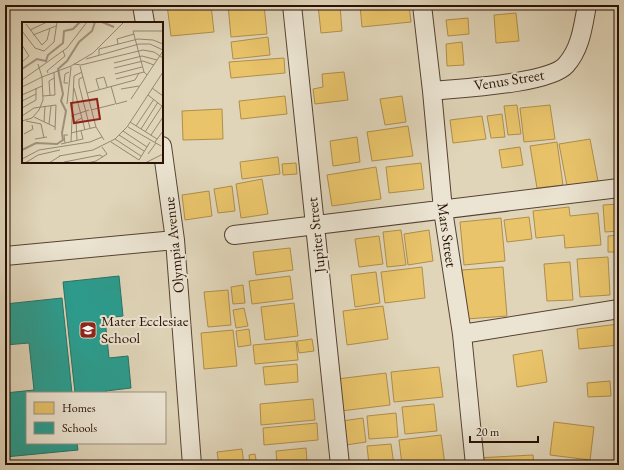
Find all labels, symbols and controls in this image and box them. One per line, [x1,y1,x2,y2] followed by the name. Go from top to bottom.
[22,22,163,163] inset map
[472,65,546,94] street label: Venus Street
[159,196,188,294] street label: Olympia Avenue
[302,196,329,276] street label: Jupiter Street
[434,201,461,269] street label: Mars Street
[101,311,189,347] place label: Mater Ecclesiae School
[78,320,98,340] school or university icon: Mater Ecclesiae School
[26,392,166,444] legend
[62,400,96,416] text: Homes
[470,418,538,444] scale bar
[62,420,97,436] text: Schools
[476,424,500,440] text: 20 m

